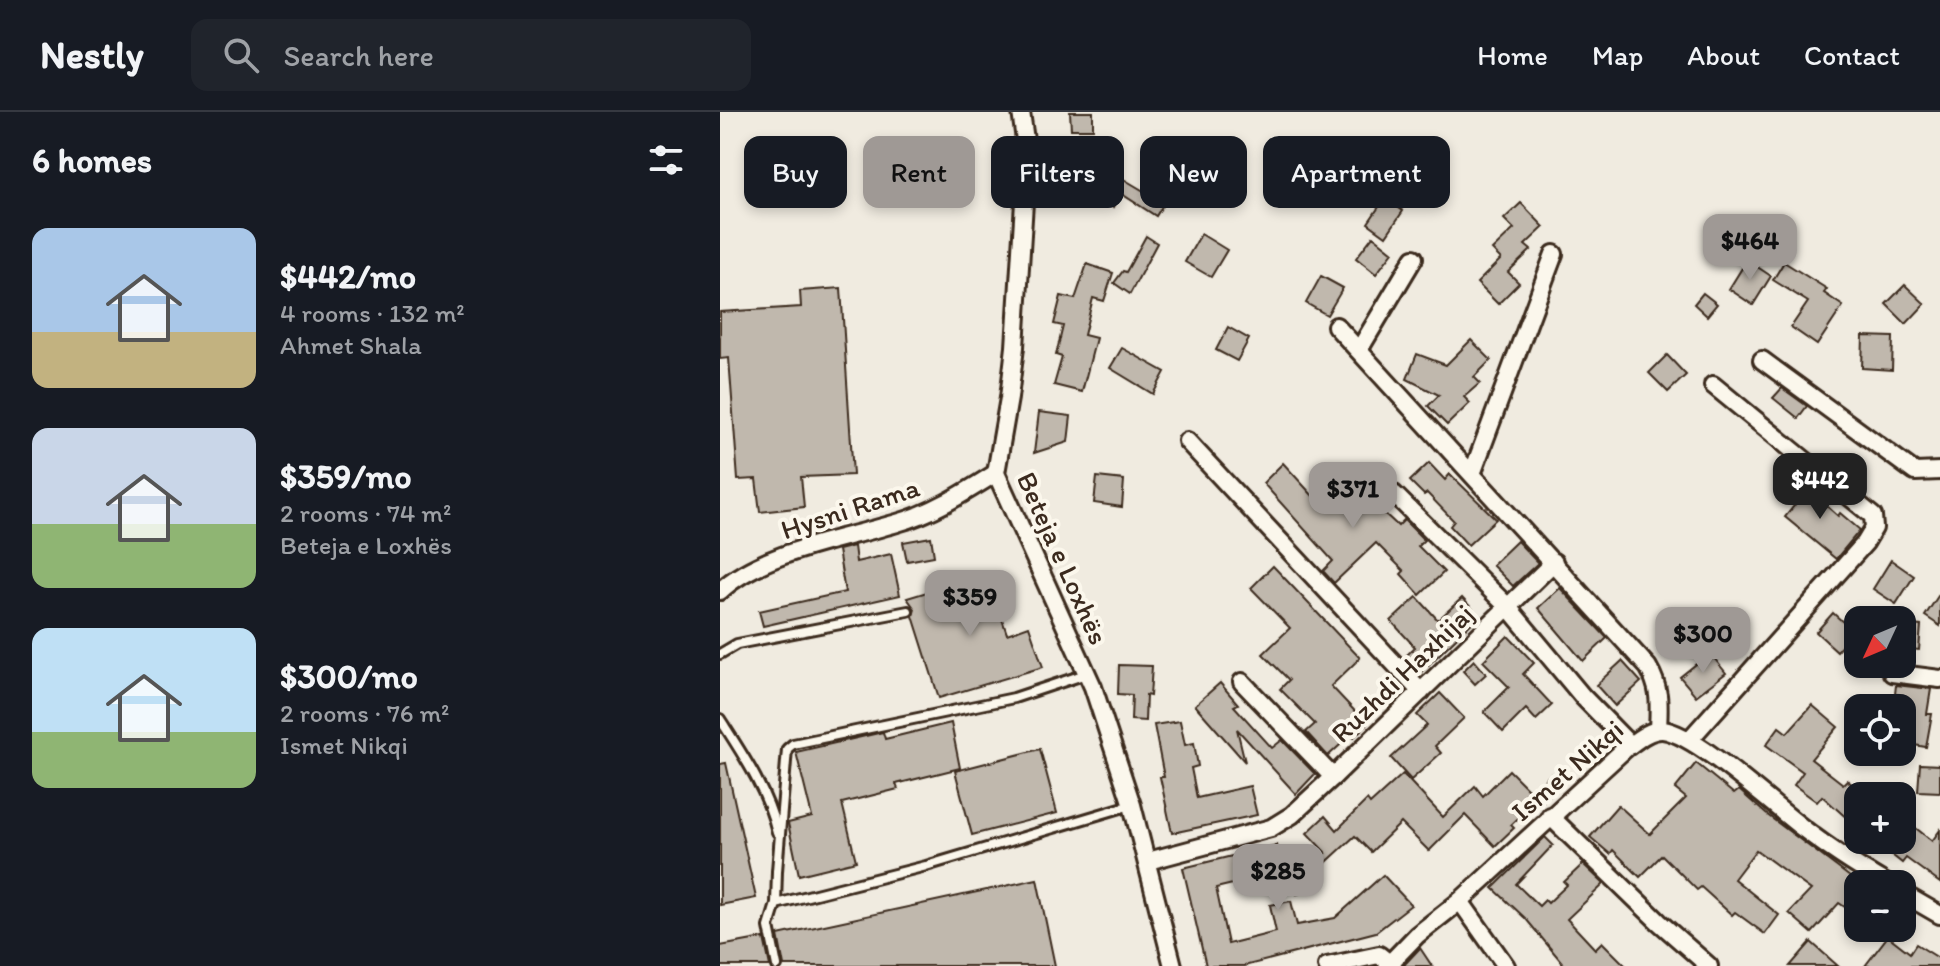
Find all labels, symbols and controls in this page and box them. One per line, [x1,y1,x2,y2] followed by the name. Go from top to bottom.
[191,19,751,91] search box
[40,32,143,78] text: Nestly
[219,33,263,77] icon: search
[283,37,434,74] text: Search here
[1477,38,1548,72] text: Home
[1592,38,1643,72] text: Map
[1687,38,1760,72] text: About
[1804,38,1900,72] text: Contact
[744,136,847,208] chip: Buy
[863,136,975,208] chip: Rent
[991,136,1124,208] chip: Filters
[1140,136,1247,208] chip: New
[1263,136,1450,208] chip: Apartment
[644,138,688,182] icon: filters
[32,140,152,181] text: 6 homes
[1703,214,1797,282] pin: $464
[1721,224,1779,256] text: $464
[280,256,416,297] text: $442/mo
[96,260,192,356] icon: home
[280,297,465,329] text: 4 rooms · 132 m²
[280,329,422,361] text: Ahmet Shala
[1773,453,1867,521] pin: $442
[280,456,412,497] text: $359/mo
[96,460,192,556] icon: home
[1306,462,1400,530] pin: $371
[1791,463,1849,495] text: $442
[1010,467,1116,649] street label: Beteja e Loxhës
[776,470,924,546] street label: Hysni Rama
[1327,472,1379,504] text: $371
[280,497,451,529] text: 2 rooms · 74 m²
[280,529,452,561] text: Beteja e Loxhës
[923,570,1017,638] pin: $359
[943,580,997,612] text: $359
[1324,596,1480,750] street label: Ruzhdi Haxhijaj
[1844,606,1916,678] north arrow
[1844,606,1916,942] map controls
[1656,607,1750,675] pin: $300
[1673,617,1733,649] text: $300
[280,656,418,697] text: $300/mo
[96,660,192,756] icon: home
[1844,694,1916,766] button: locate
[280,697,449,729] text: 2 rooms · 76 m²
[1504,712,1630,828] street label: Ismet Nikqi
[280,729,408,761] text: Ismet Nikqi
[1844,782,1916,854] button: +
[1231,844,1325,912] pin: $285
[1251,854,1305,886] text: $285
[1844,870,1916,942] button: −

